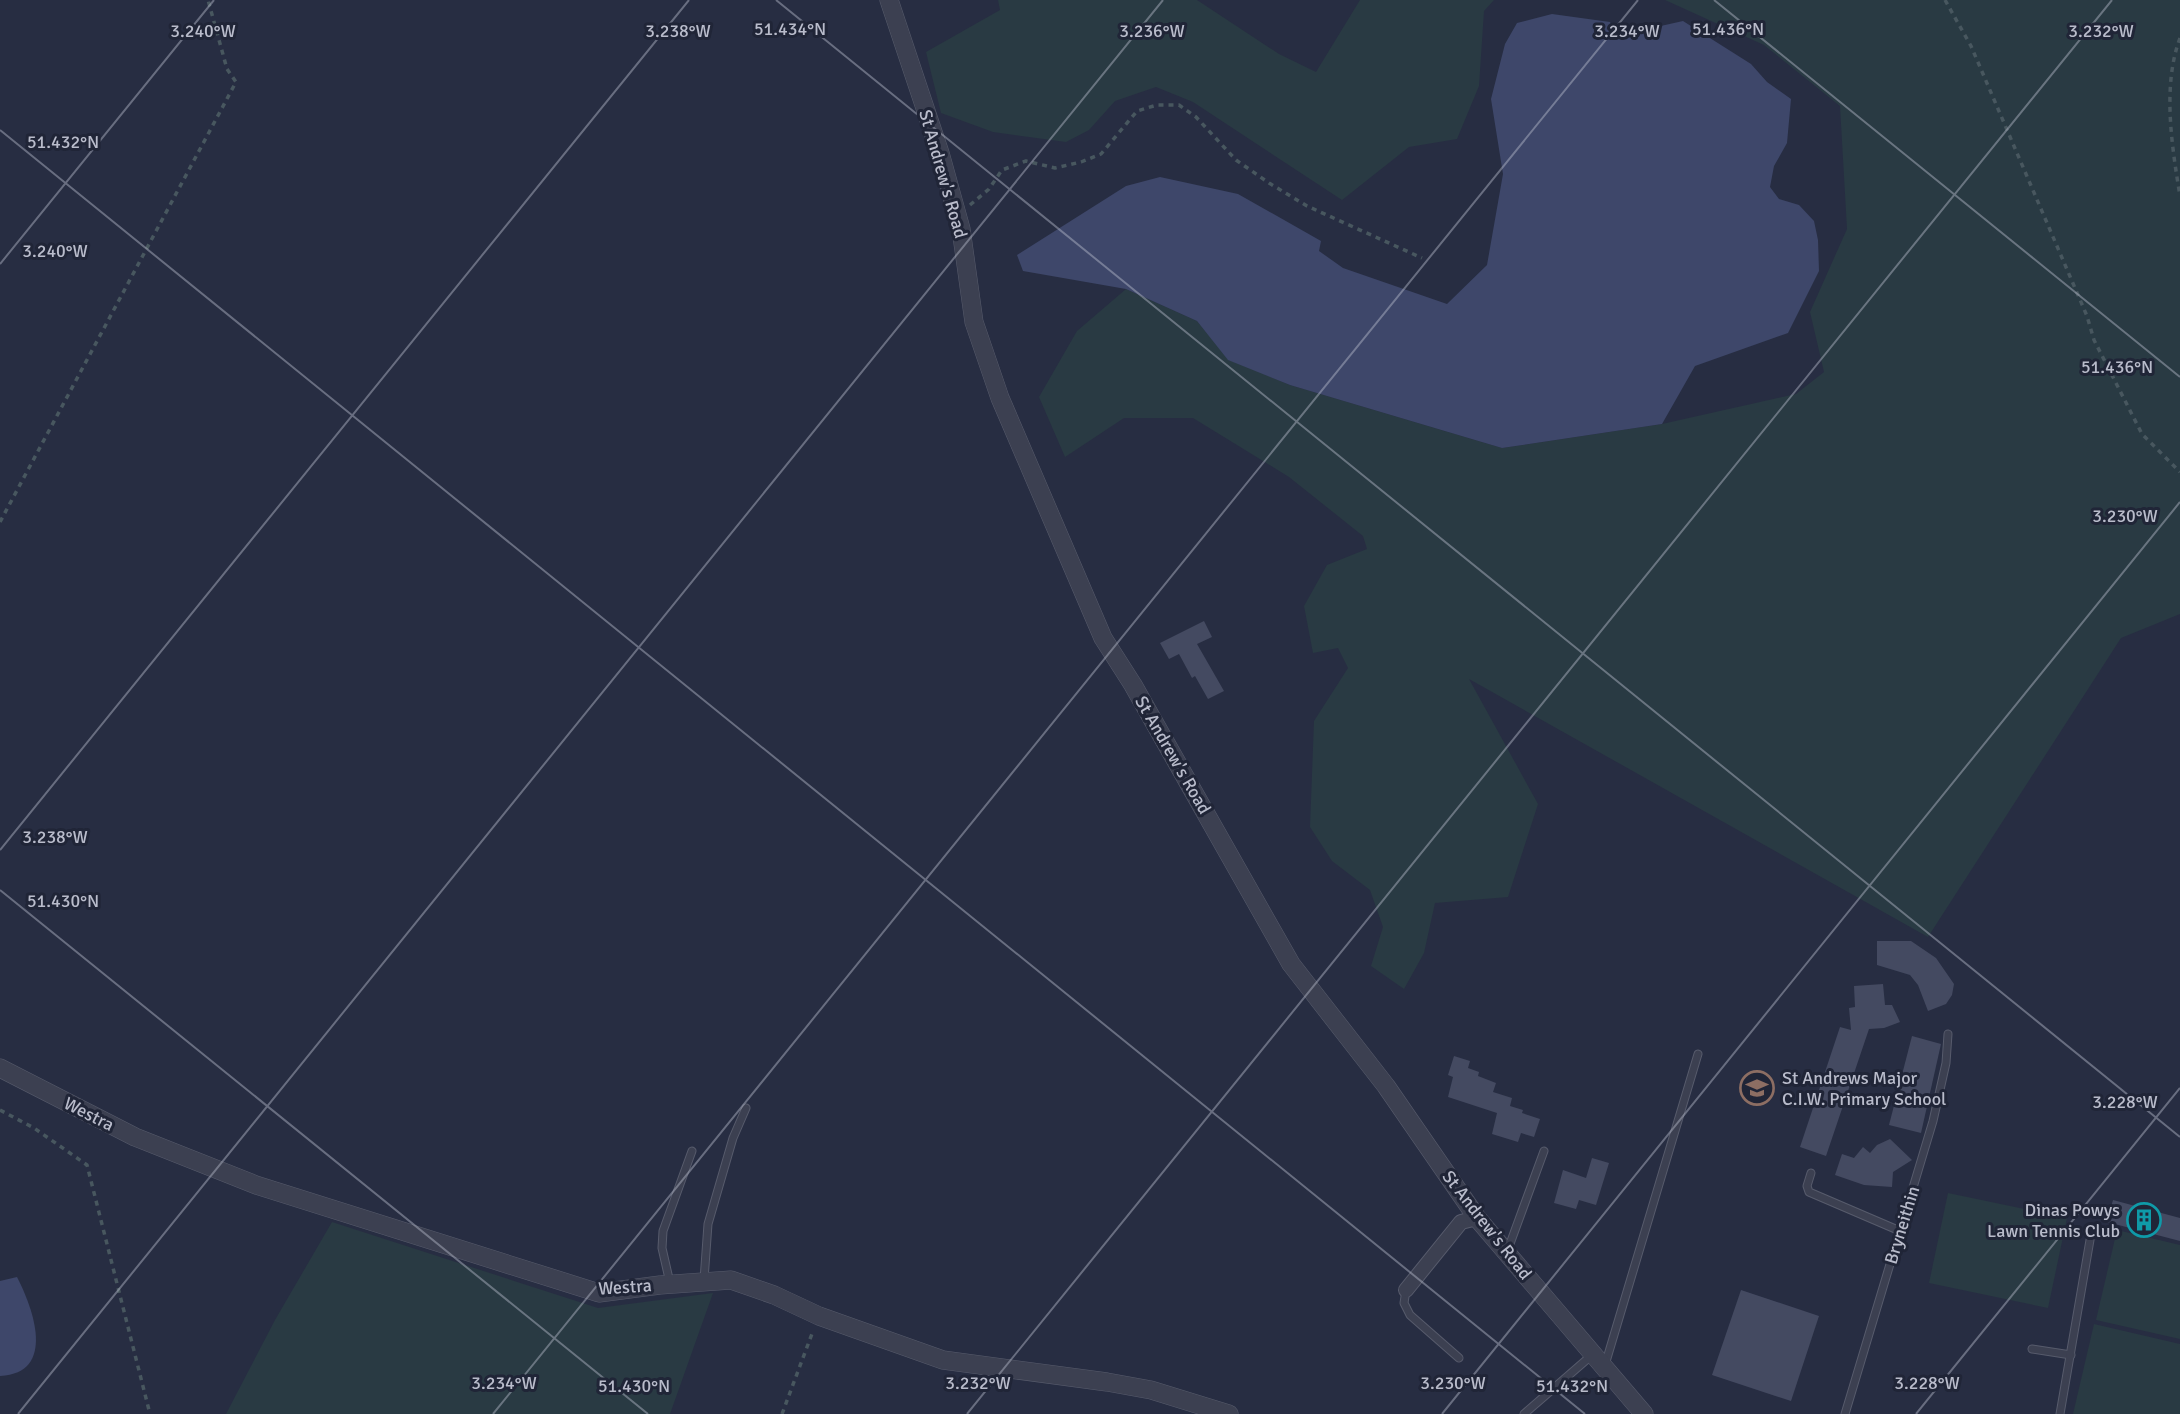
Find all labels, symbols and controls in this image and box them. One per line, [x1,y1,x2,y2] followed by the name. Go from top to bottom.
[754,18,826,40] text: 51.434°N
[1692,18,1764,40] text: 51.436°N
[170,20,236,42] text: 3.240°W
[645,20,711,42] text: 3.238°W
[1119,20,1185,42] text: 3.236°W
[1594,20,1660,42] text: 3.234°W
[2068,20,2134,42] text: 3.232°W
[914,107,972,241] street label: St Andrew's Road
[27,131,99,153] text: 51.432°N
[22,240,88,262] text: 3.240°W
[2081,356,2153,378] text: 51.436°N
[2092,505,2158,527] text: 3.230°W
[1130,692,1216,818] street label: St Andrew's Road
[22,826,88,848] text: 3.238°W
[27,890,99,912] text: 51.430°N
[1782,1067,1946,1110] place label: St Andrews Major C.I.W. Primary School
[1738,1069,1776,1107] school or university icon: St Andrews Major C.I.W. Primary School
[2092,1091,2158,1113] text: 3.228°W
[60,1092,118,1136] street label: Westra
[1437,1166,1537,1284] street label: St Andrew's Road
[1880,1183,1924,1267] street label: Bryneithin
[1987,1199,2120,1242] place label: Dinas Powys Lawn Tennis Club
[2125,1201,2163,1239] building icon: Dinas Powys Lawn Tennis Club
[598,1274,652,1300] street label: Westra
[471,1372,537,1394] text: 3.234°W
[945,1372,1011,1394] text: 3.232°W
[1420,1372,1486,1394] text: 3.230°W
[1894,1372,1960,1394] text: 3.228°W
[598,1375,670,1397] text: 51.430°N
[1536,1375,1608,1397] text: 51.432°N

